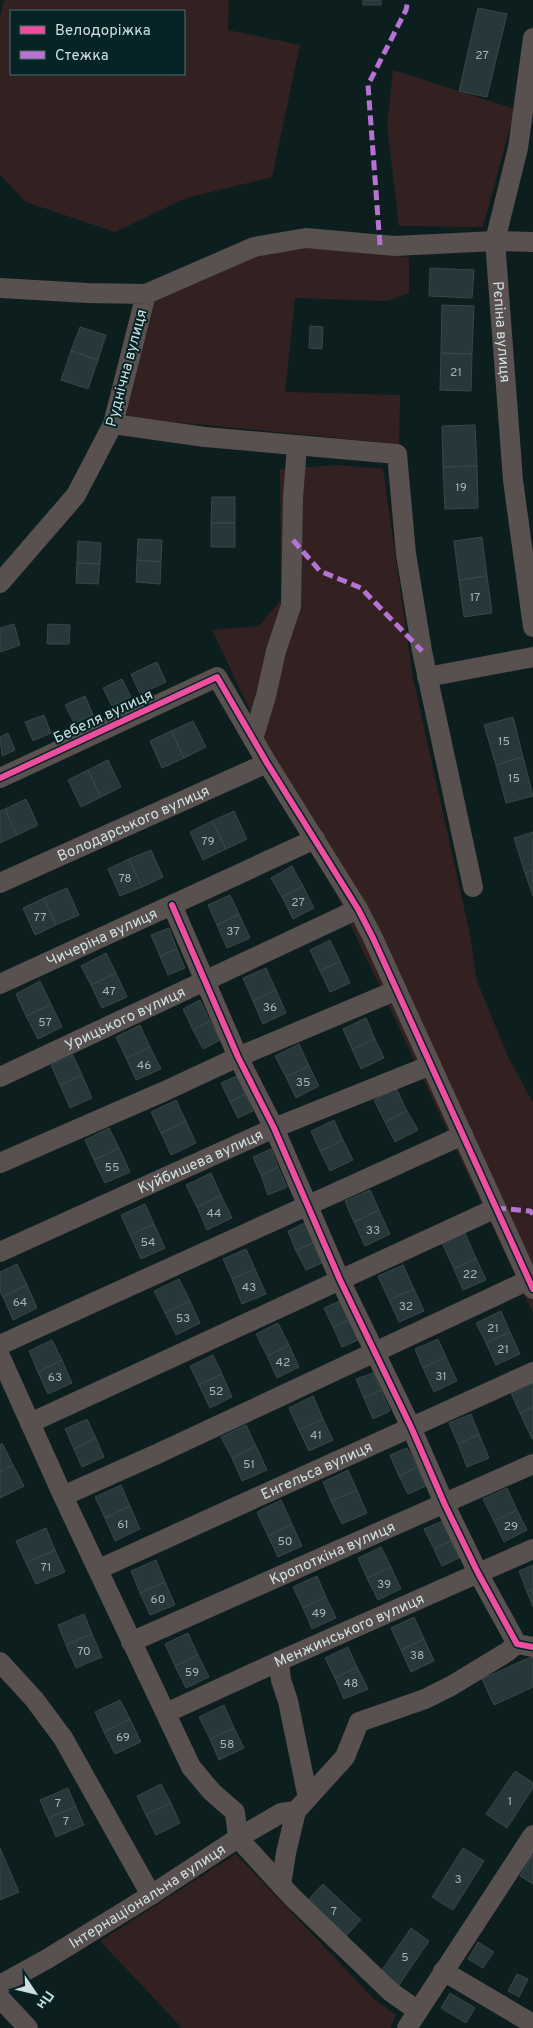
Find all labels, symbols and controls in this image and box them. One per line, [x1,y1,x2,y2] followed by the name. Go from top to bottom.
[10,10,185,75] legend
[55,22,151,41] text: Велодоріжка
[55,47,109,66] text: Стежка
[475,48,489,64] house number: 27
[487,281,514,383] street label: Рєпіна вулиця
[103,307,152,429] street label: Руднічна вулиця
[450,365,462,381] house number: 21
[455,480,467,496] house number: 19
[470,590,480,606] house number: 17
[51,686,156,749] street label: Бебеля вулиця
[498,734,510,750] house number: 15
[508,771,520,787] house number: 15
[55,782,213,867] street label: Володарського вулиця
[201,834,215,850] house number: 79
[118,871,132,887] house number: 78
[291,895,305,911] house number: 27
[44,905,161,972] street label: Чичеріна вулиця
[34,910,46,926] house number: 77
[226,924,240,940] house number: 37
[62,983,189,1056] street label: Урицького вулиця
[102,984,116,1000] house number: 47
[263,1000,277,1016] house number: 36
[38,1015,52,1031] house number: 57
[137,1058,151,1074] house number: 46
[296,1075,310,1091] house number: 35
[135,1126,267,1199] street label: Куйбишева вулиця
[105,1160,119,1176] house number: 55
[207,1206,221,1222] house number: 44
[366,1223,380,1239] house number: 33
[140,1235,156,1251] house number: 54
[463,1267,477,1283] house number: 22
[242,1280,256,1296] house number: 43
[13,1295,27,1311] house number: 64
[399,1299,413,1315] house number: 32
[176,1311,190,1327] house number: 53
[487,1321,499,1337] house number: 21
[497,1342,509,1358] house number: 21
[276,1355,290,1371] house number: 42
[435,1369,447,1385] house number: 31
[48,1370,62,1386] house number: 63
[209,1384,223,1400] house number: 52
[310,1428,322,1444] house number: 41
[259,1438,376,1505] street label: Енгельса вулиця
[243,1457,255,1473] house number: 51
[117,1517,129,1533] house number: 61
[267,1518,399,1590] street label: Кропоткіна вулиця
[504,1519,518,1535] house number: 29
[277,1534,293,1550] house number: 50
[41,1560,51,1576] house number: 71
[377,1577,391,1593] house number: 39
[272,1590,428,1673] street label: Менжинського вулиця
[151,1592,165,1608] house number: 60
[312,1606,326,1622] house number: 49
[77,1644,91,1660] house number: 70
[410,1648,424,1664] house number: 38
[185,1665,199,1681] house number: 59
[344,1676,358,1692] house number: 48
[116,1730,130,1746] house number: 69
[220,1737,234,1753] house number: 58
[508,1794,512,1810] house number: 1
[55,1796,61,1812] house number: 7
[63,1814,69,1830] house number: 7
[66,1841,230,1954] street label: Інтернаціональна вулиця
[454,1872,462,1888] house number: 3
[331,1904,337,1920] house number: 7
[401,1950,409,1966] house number: 5
[10,1968,60,2018] north arrow
[32,1987,57,2012] text: Пн

